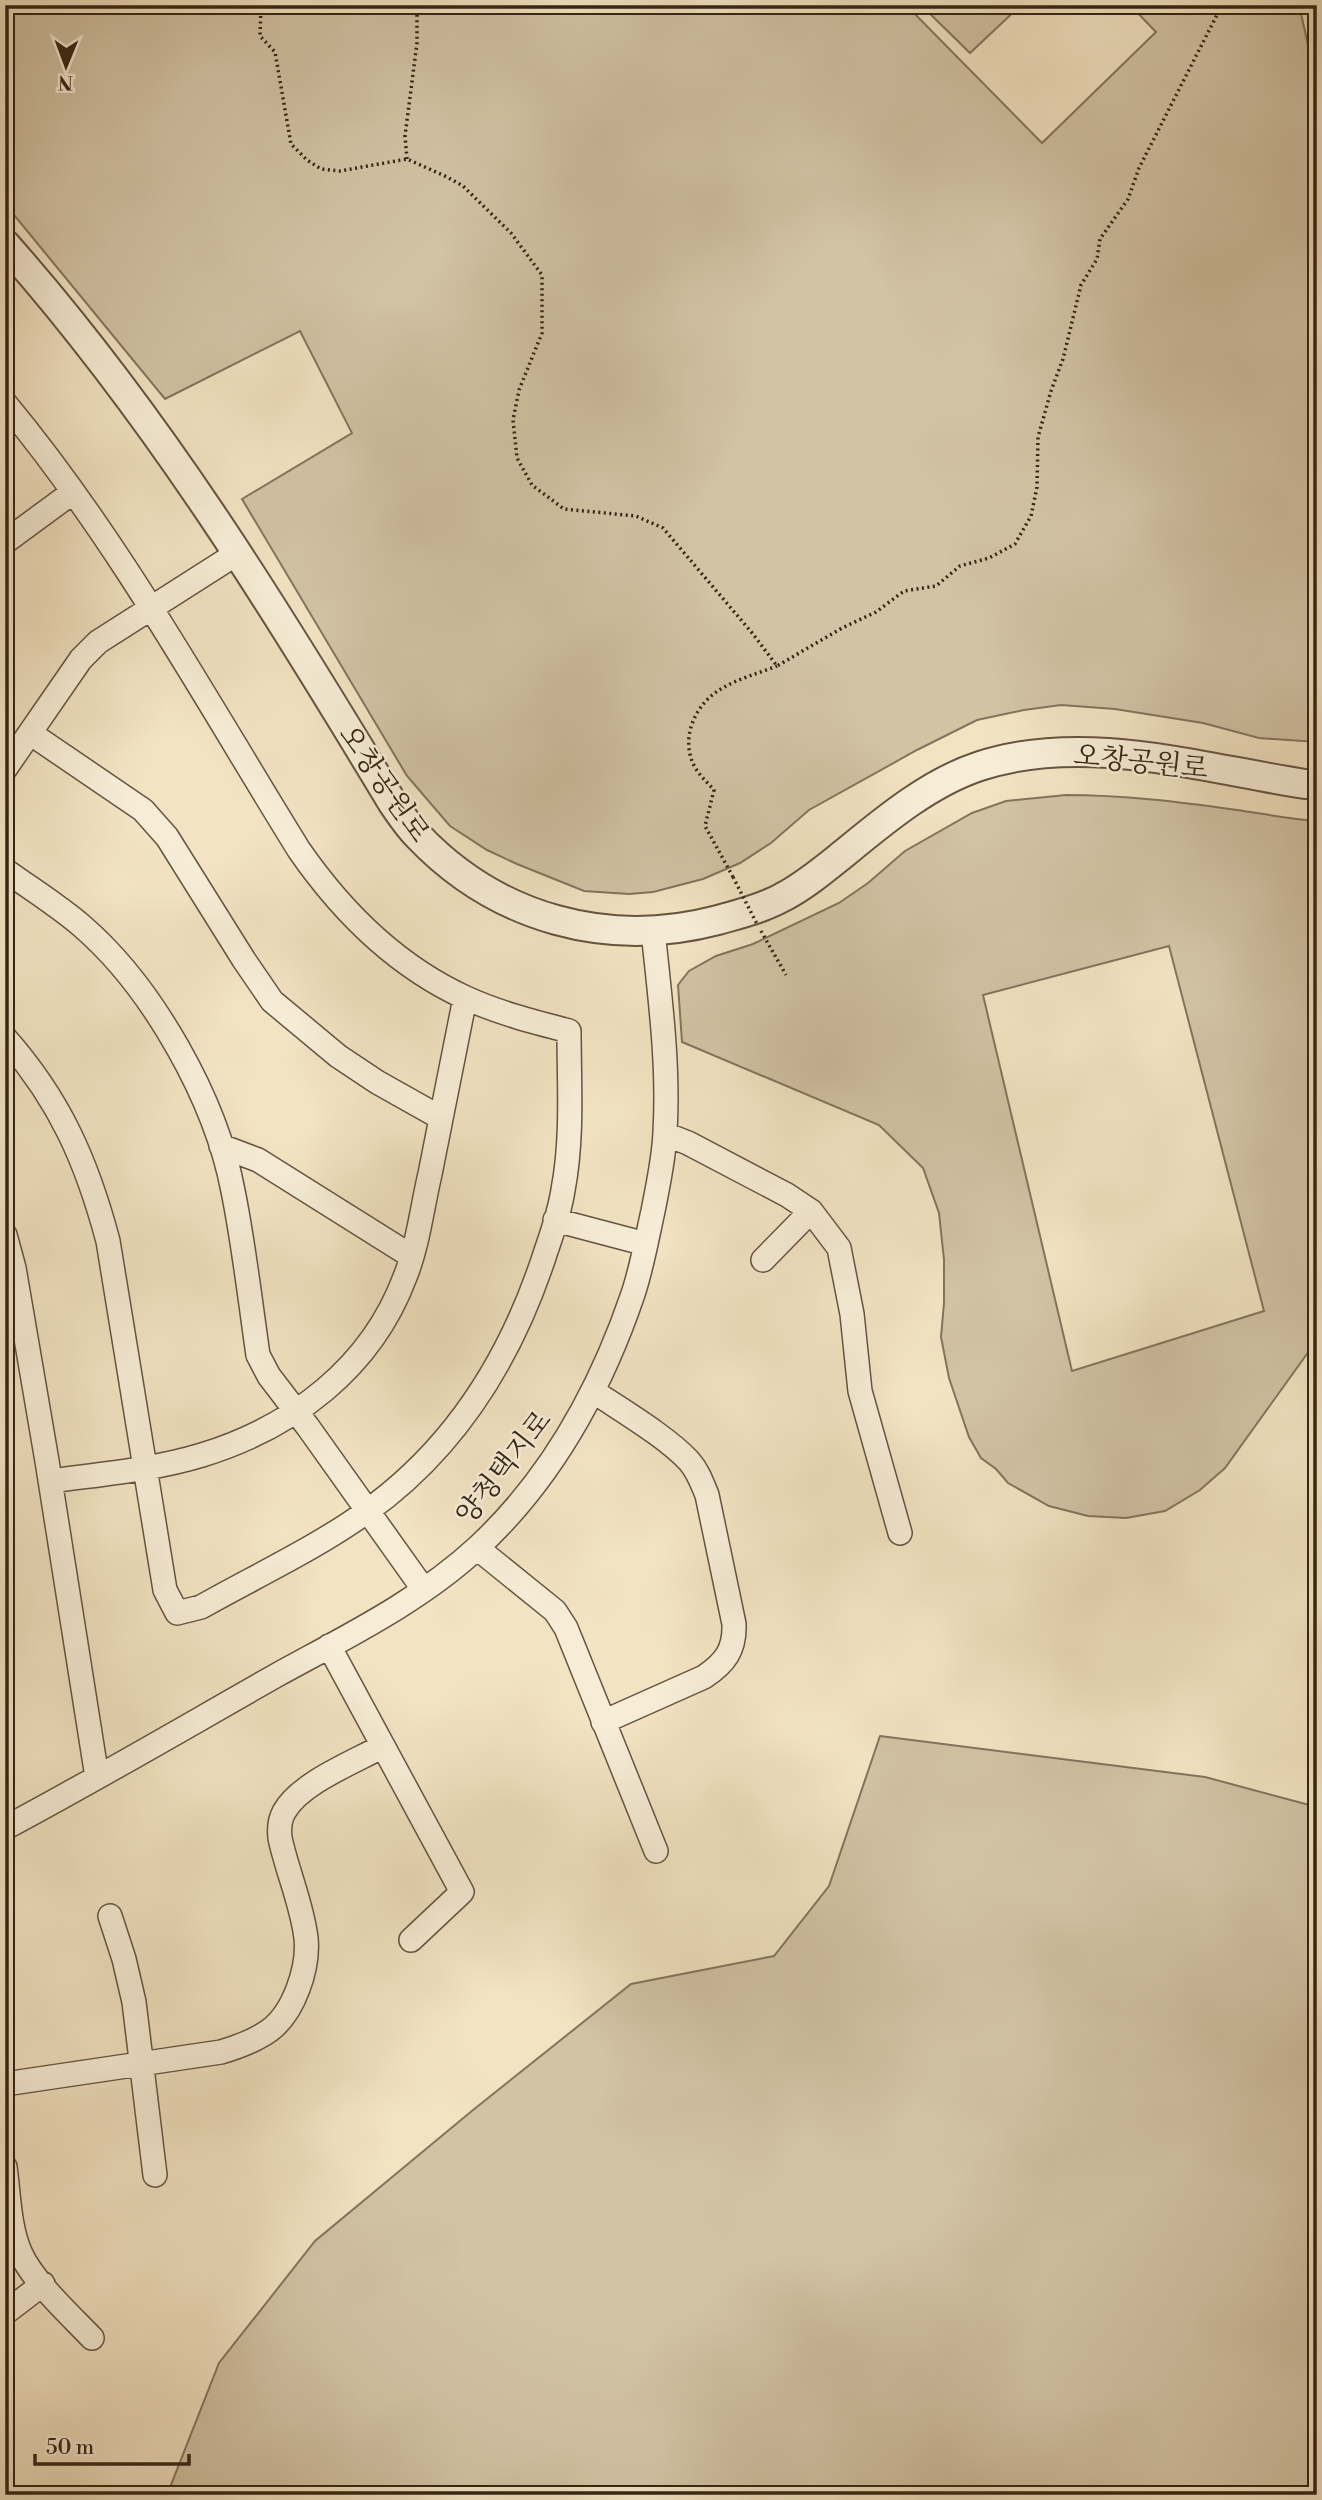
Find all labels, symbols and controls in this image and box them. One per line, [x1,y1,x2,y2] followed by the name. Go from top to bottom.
[32,32,102,102] north arrow
[58,70,73,94] text: N
[331,718,437,849] street label: 오창공원로
[1072,738,1210,787] street label: 오창공원로
[449,1404,560,1532] street label: 양청택지로
[35,2423,189,2467] scale bar
[46,2435,94,2461] text: 50 m

